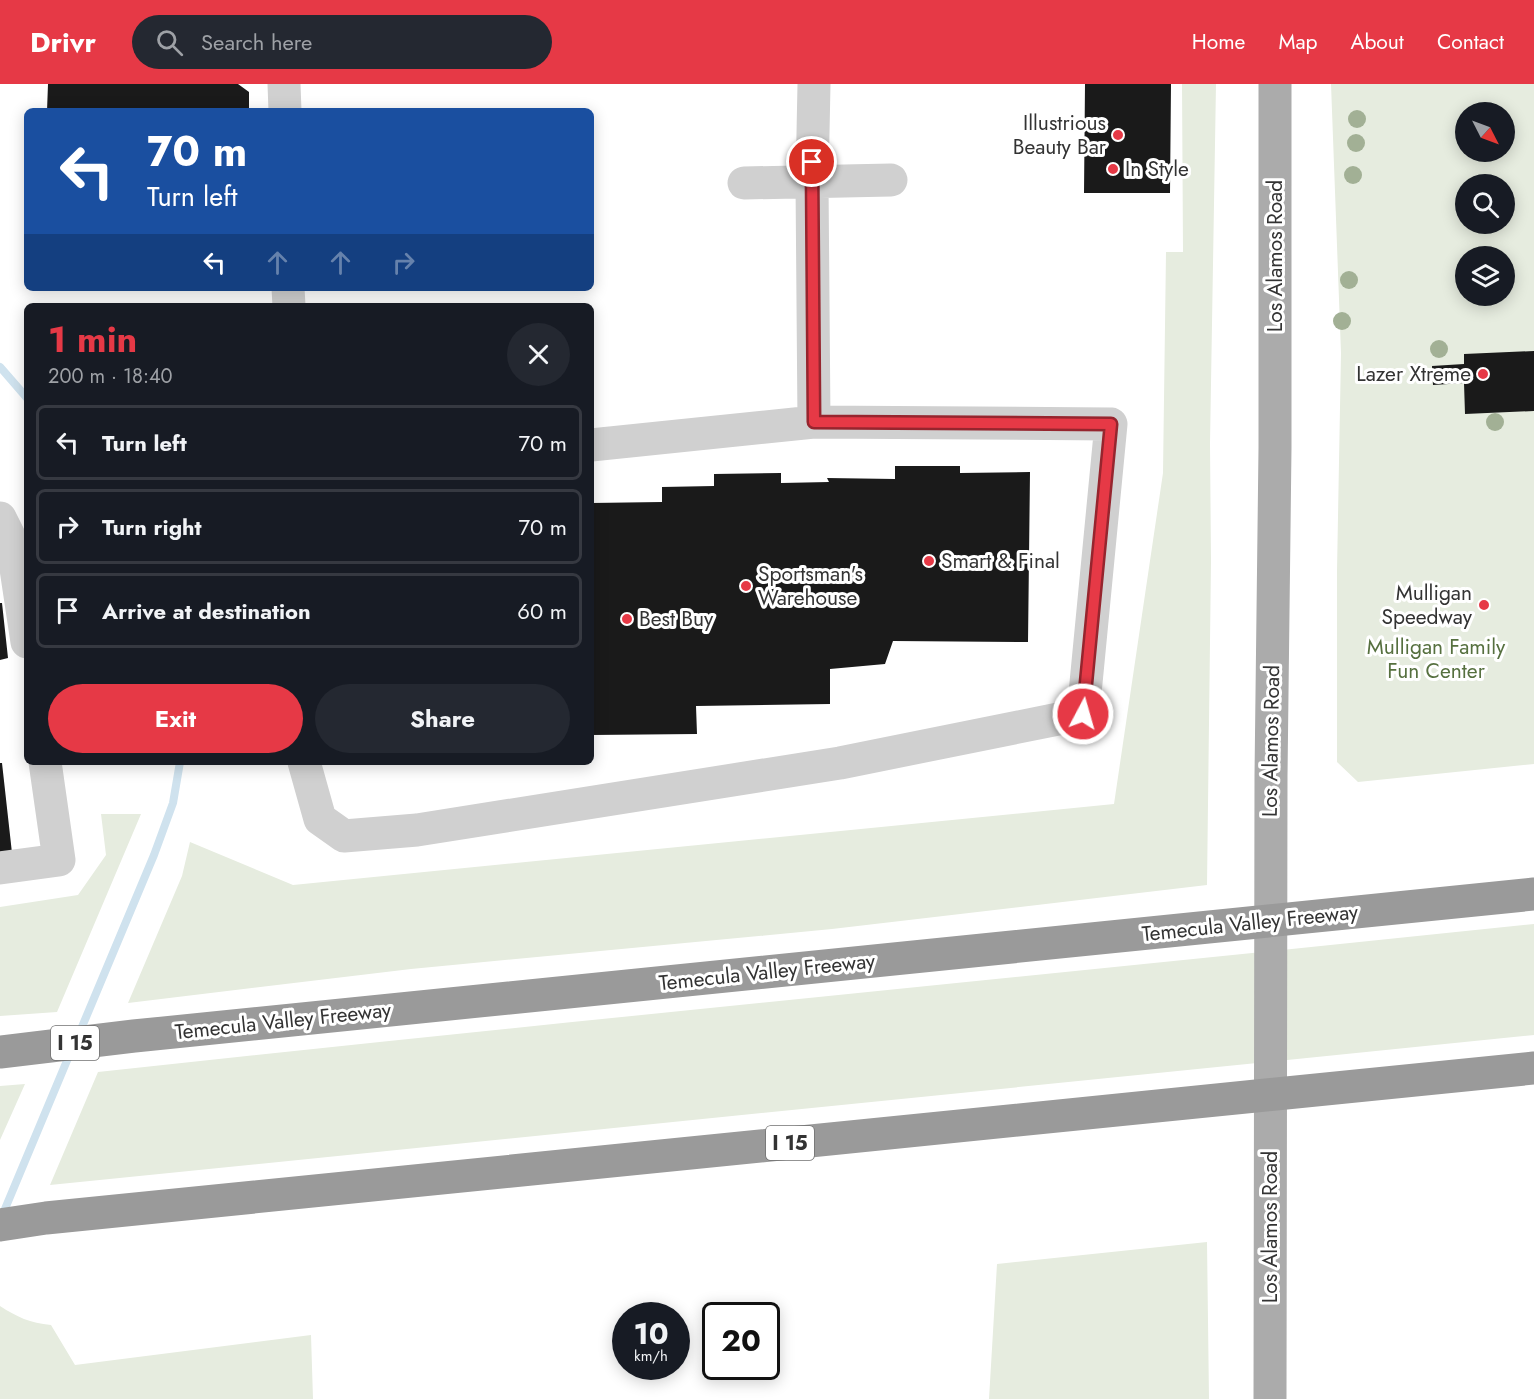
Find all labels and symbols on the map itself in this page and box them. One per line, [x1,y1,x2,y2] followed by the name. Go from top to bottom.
[1455,102,1515,162] north arrow
[1013,108,1107,162] place label: Illustrious Beauty Bar
[1111,128,1125,142] marker: Illustrious Beauty Bar
[786,136,837,187] pin
[1125,154,1189,184] place label: In Style
[1106,162,1120,176] marker: In Style
[1260,180,1290,332] street label: Los Alamos Road
[1356,359,1471,389] place label: Lazer Xtreme
[1476,367,1490,381] marker: Lazer Xtreme
[941,546,1060,576] place label: Smart & Final
[922,554,936,568] marker: Smart & Final
[758,559,863,613] place label: Sportsman's Warehouse
[1381,578,1473,632] place label: Mulligan Speedway
[739,579,753,593] marker: Sportsman's Warehouse
[1477,598,1491,612] marker: Mulligan Speedway
[639,604,714,634] place label: Best Buy
[620,612,634,626] marker: Best Buy
[1367,632,1506,686] park label: Mulligan Family Fun Center
[1255,665,1287,817] street label: Los Alamos Road
[1051,682,1115,746] position arrow
[1140,897,1360,949] street label: Temecula Valley Freeway
[657,946,877,998] street label: Temecula Valley Freeway
[173,995,393,1047] street label: Temecula Valley Freeway
[51,1026,99,1060] road number: I 15
[766,1126,814,1160] road number: I 15
[1255,1151,1285,1303] street label: Los Alamos Road
[702,1302,780,1380] speed limit sign: 20

